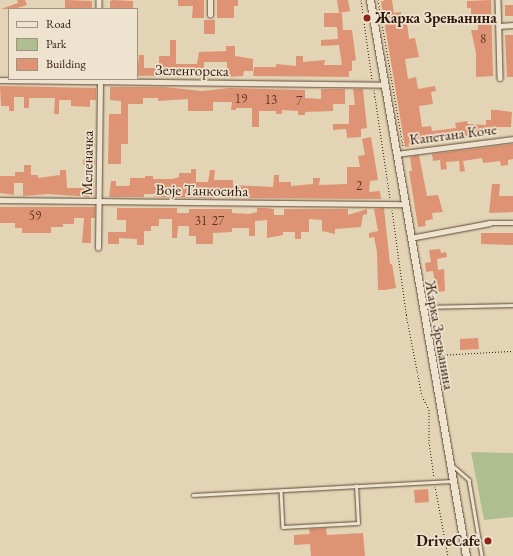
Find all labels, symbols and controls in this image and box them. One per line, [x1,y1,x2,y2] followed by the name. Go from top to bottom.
[8,8,138,80] legend
[375,9,497,27] place label: Жарка Зрењанина
[362,13,372,23] marker: Жарка Зрењанина
[46,16,71,32] text: Road
[480,31,486,47] house number: 8
[46,36,66,52] text: Park
[46,56,86,72] text: Building
[155,60,229,80] street label: Зеленгорска
[235,91,247,107] house number: 19
[265,92,277,108] house number: 13
[296,93,302,109] house number: 7
[408,120,498,148] street label: Капетана Коче
[77,130,97,196] street label: Меленачка
[356,178,362,194] house number: 2
[156,180,248,200] street label: Воје Танкосића
[29,208,41,224] house number: 59
[195,213,207,229] house number: 31
[212,213,224,229] house number: 27
[422,279,458,391] street label: Жарка Зрењанина
[416,532,480,550] place label: DriveCafe
[483,536,493,546] marker: DriveCafe

